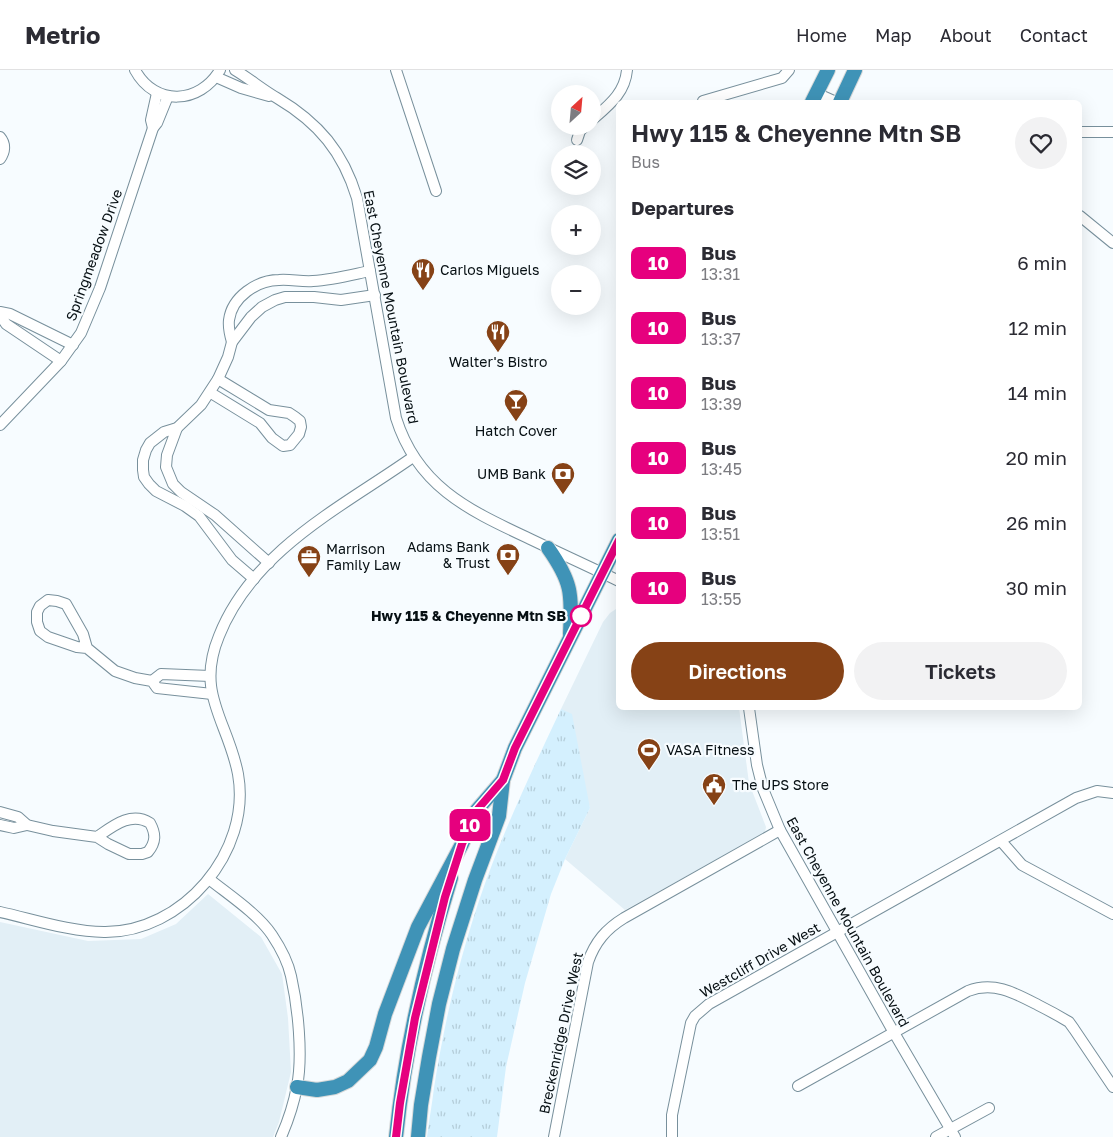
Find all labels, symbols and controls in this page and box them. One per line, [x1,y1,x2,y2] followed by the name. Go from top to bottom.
[25,20,100,49] text: Metrio
[796,24,847,46] text: Home
[875,24,912,46] text: Map
[940,24,992,46] text: About
[1020,24,1088,46] text: Contact
[551,85,601,135] north arrow
[551,85,601,315] map controls
[1015,117,1067,169] button: heart
[631,118,961,147] text: Hwy 115 & Cheyenne Mtn SB
[551,145,601,195] button: layers
[631,152,660,172] text: Bus
[62,187,125,323] street label: Springmeadow Drive
[360,189,423,425] street label: East Cheyenne Mountain Boulevard
[631,196,734,219] text: Departures
[551,205,601,255] button: +
[701,241,736,264] text: Bus
[1017,251,1067,274] text: 6 min
[648,252,669,274] text: 10
[410,257,436,291] restaurant icon: Carlos Miguels
[440,261,539,278] place label: Carlos Miguels
[701,264,740,284] text: 13:31
[551,265,601,315] button: −
[701,306,736,329] text: Bus
[1008,316,1067,339] text: 12 min
[648,317,669,339] text: 10
[485,319,511,353] restaurant icon: Walter's Bistro
[701,329,741,349] text: 13:37
[449,353,547,370] place label: Walter's Bistro
[701,371,736,394] text: Bus
[1008,381,1067,404] text: 14 min
[648,382,669,404] text: 10
[503,388,529,422] bar icon: Hatch Cover
[701,394,742,414] text: 13:39
[475,422,558,439] place label: Hatch Cover
[701,436,736,459] text: Bus
[1006,446,1067,469] text: 20 min
[648,447,669,469] text: 10
[701,459,742,479] text: 13:45
[550,461,576,495] bank icon: UMB Bank
[477,465,546,482] place label: UMB Bank
[701,501,736,524] text: Bus
[1006,511,1067,534] text: 26 min
[648,512,669,534] text: 10
[701,524,740,544] text: 13:51
[407,538,490,571] place label: Adams Bank & Trust
[326,540,401,573] place label: Marrison Family Law
[495,542,521,576] bank icon: Adams Bank & Trust
[296,544,322,578] office icon: Marrison Family Law
[701,566,736,589] text: Bus
[1006,576,1067,599] text: 30 min
[648,577,669,599] text: 10
[701,589,741,609] text: 13:55
[570,605,592,627] marker: Hwy 115 & Cheyenne Mtn SB
[371,607,566,624] place label: Hwy 115 & Cheyenne Mtn SB
[631,642,844,700] button: Directions
[854,642,1067,700] button: Tickets
[636,737,662,771] sports icon: VASA Fitness
[666,741,754,758] place label: VASA Fitness
[701,772,727,806] public building icon: The UPS Store
[732,776,829,793] place label: The UPS Store
[448,809,492,841] line badge: 10
[460,814,480,836] text: 10
[783,814,914,1030] street label: East Cheyenne Mountain Boulevard
[697,918,823,1001] street label: Westcliff Drive West
[535,950,586,1115] street label: Breckenridge Drive West

